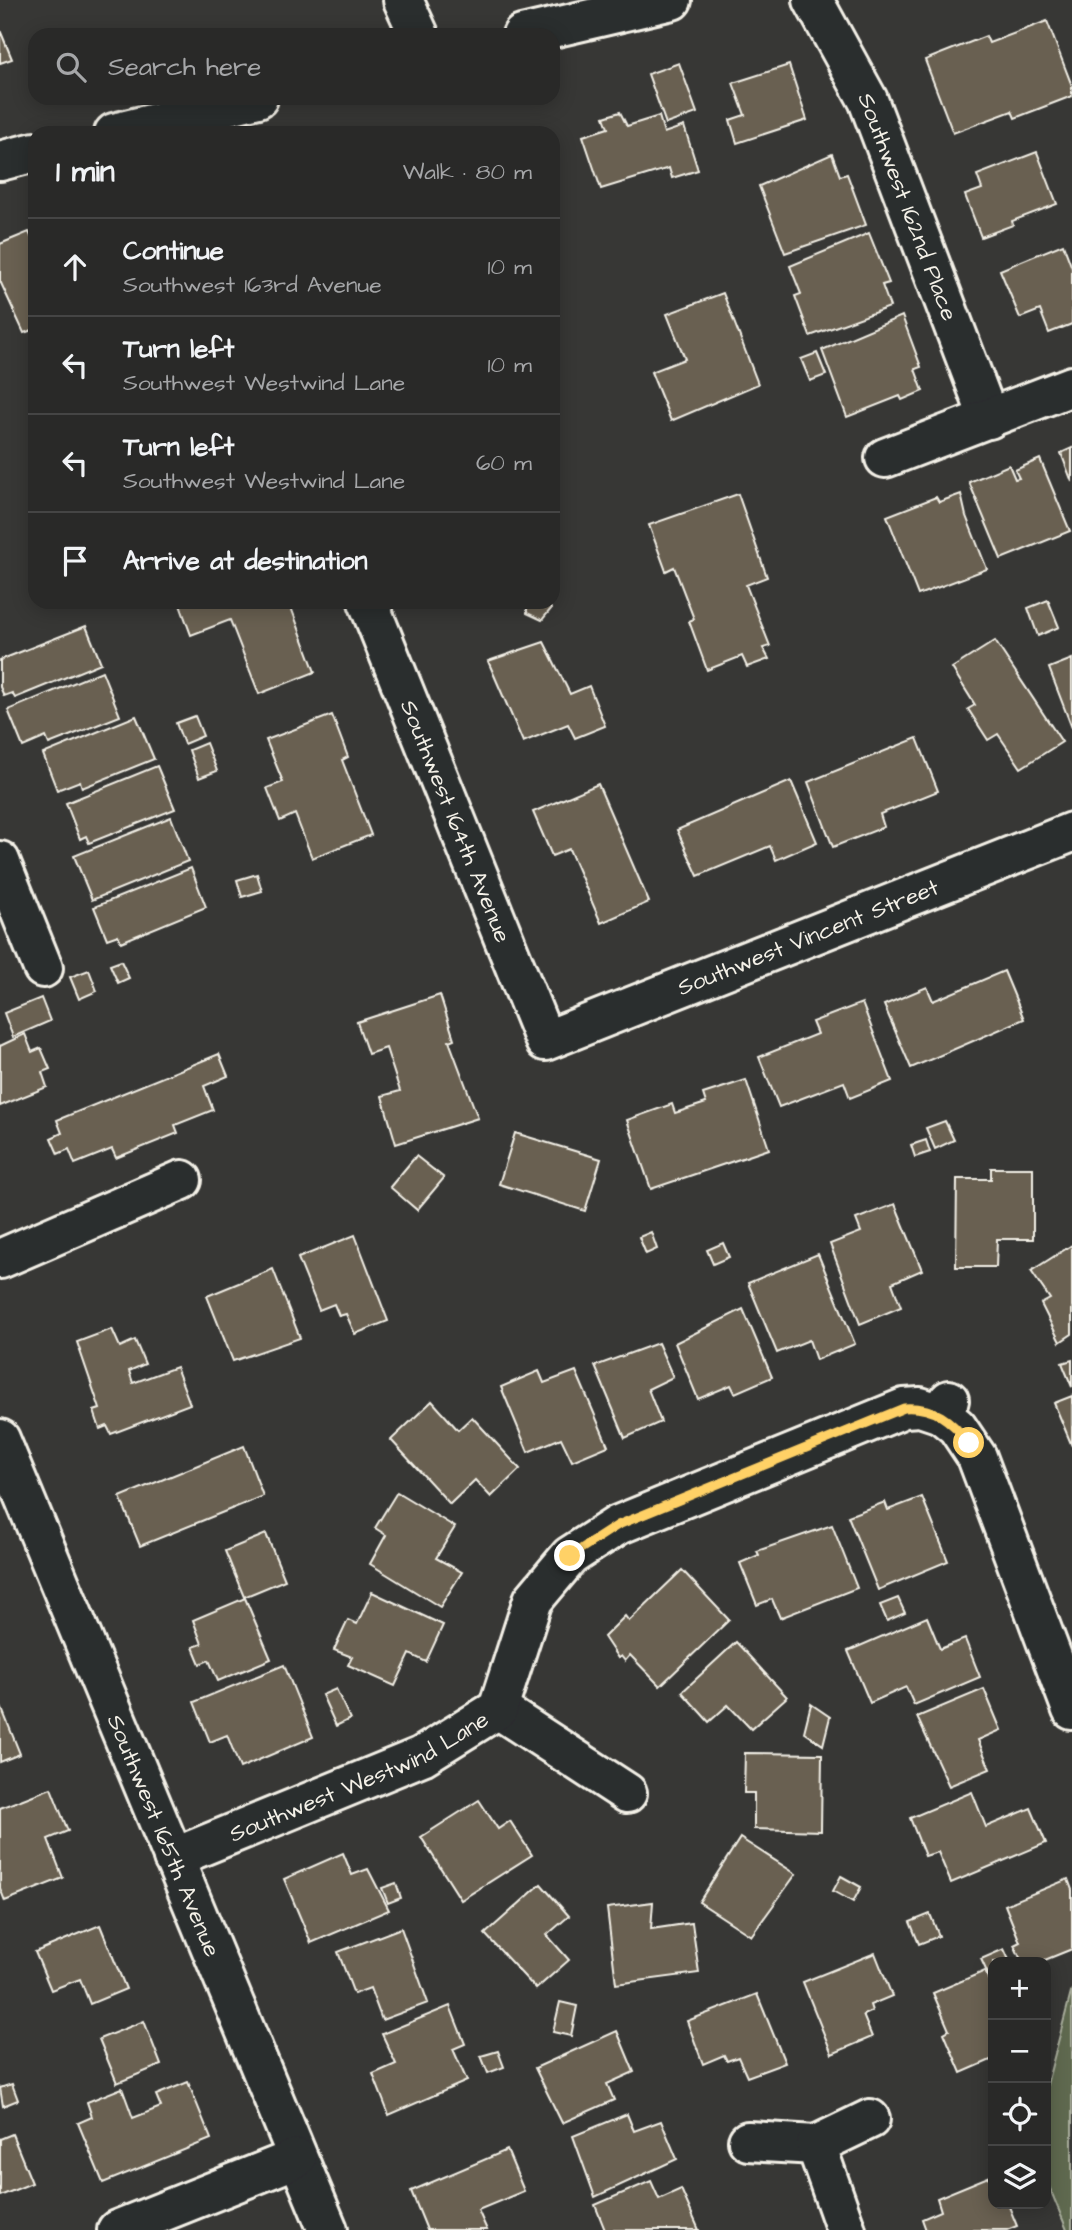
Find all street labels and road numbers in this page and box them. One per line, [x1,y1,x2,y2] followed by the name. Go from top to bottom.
[850,88,965,325] street label: Southwest 162nd Place
[392,695,519,947] street label: Southwest 164th Avenue
[673,871,944,1004] street label: Southwest Vincent Street
[224,1704,495,1850] street label: Southwest Westwind Lane
[99,1710,228,1962] street label: Southwest 165th Avenue

